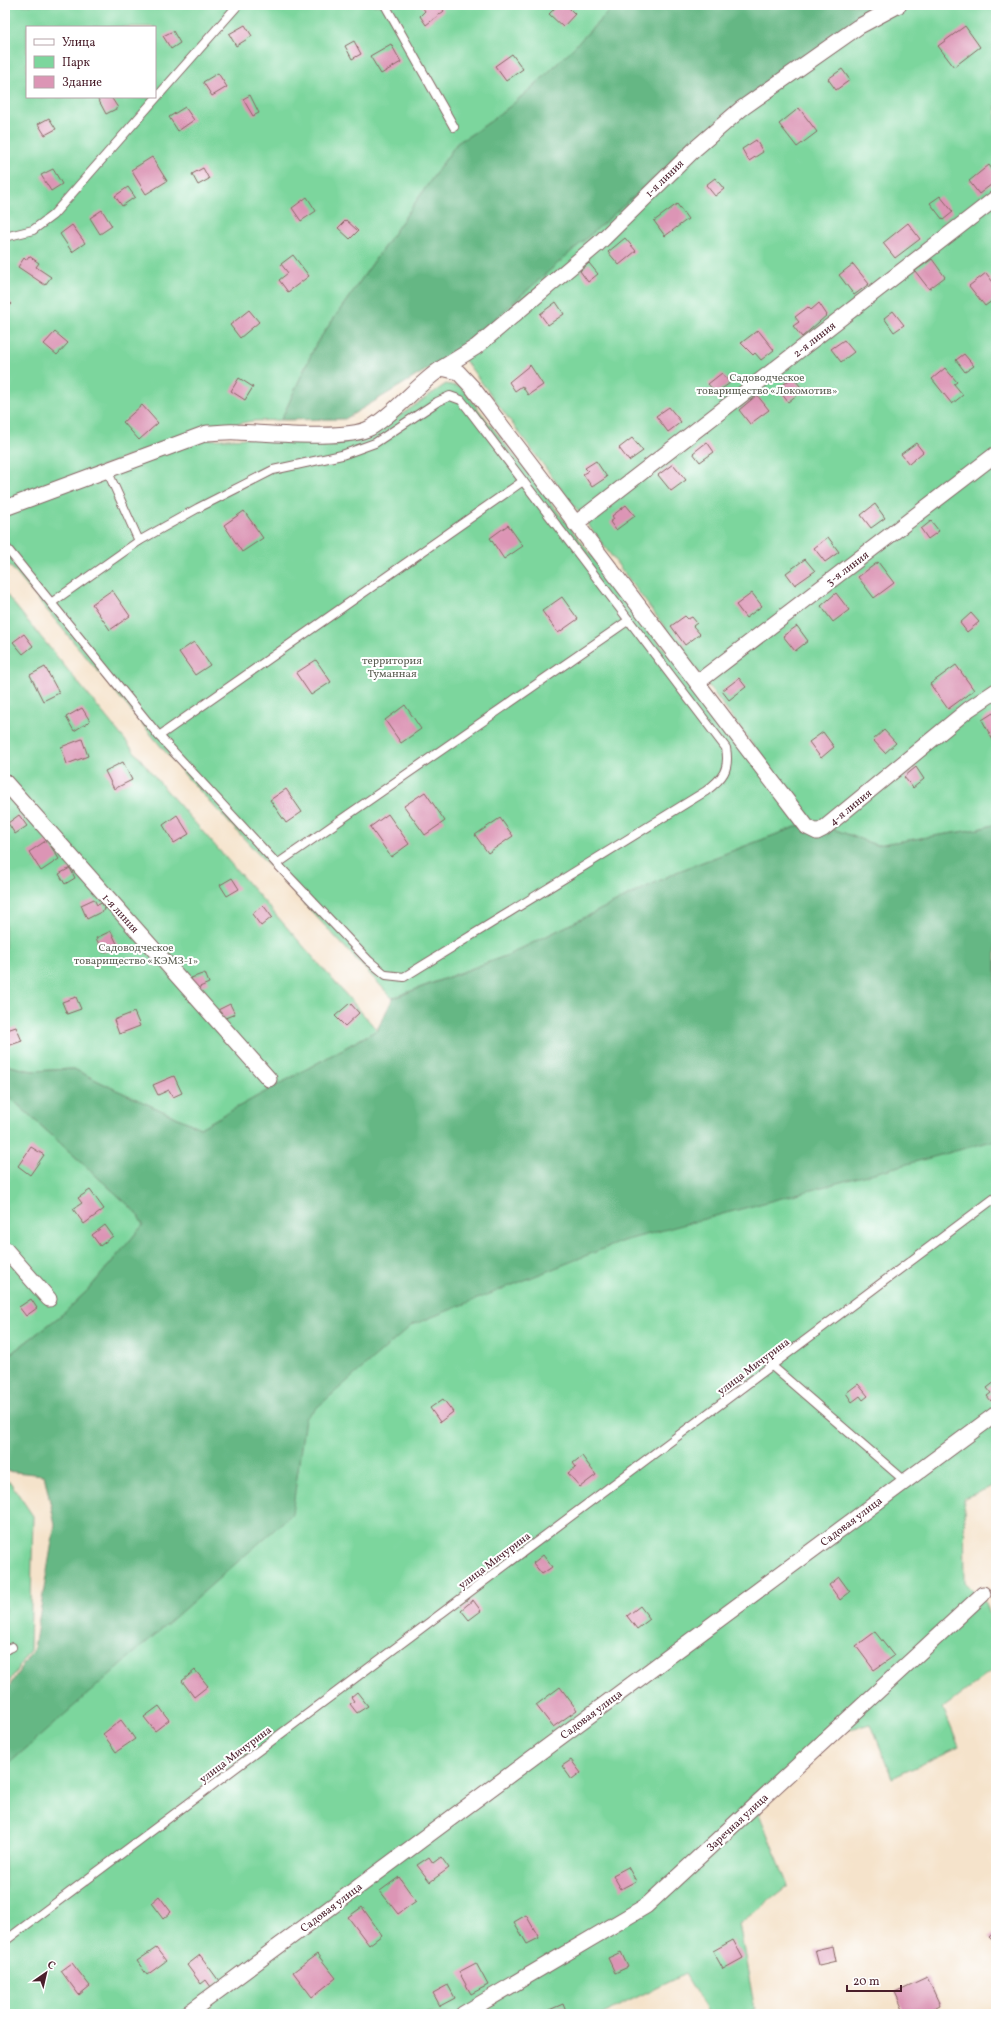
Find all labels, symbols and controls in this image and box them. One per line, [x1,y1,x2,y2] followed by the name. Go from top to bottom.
[26,26,156,98] legend
[62,35,95,51] text: Улица
[62,55,90,71] text: Парк
[62,75,102,91] text: Здание
[642,157,688,201] street label: 1-я линия
[790,319,840,362] street label: 2-я линия
[697,371,838,399] park label: Садоводческое товарищество «Локомотив»
[823,548,873,590] street label: 3-я линия
[362,654,422,682] park label: территория Туманная
[827,786,875,830] street label: 4-я линия
[98,891,142,937] street label: 1-я линия
[74,941,199,969] park label: Садоводческое товарищество «КЭМЗ-1»
[715,1335,793,1399] street label: улица Мичурина
[818,1494,886,1550] street label: Садовая улица
[456,1529,534,1593] street label: улица Мичурина
[558,1687,626,1743] street label: Садовая улица
[197,1723,275,1787] street label: улица Мичурина
[704,1790,772,1856] street label: Заречная улица
[298,1880,366,1936] street label: Садовая улица
[26,1953,66,1993] north arrow
[44,1958,58,1974] text: С
[847,1967,901,1993] scale bar
[853,1974,880,1990] text: 20 m

